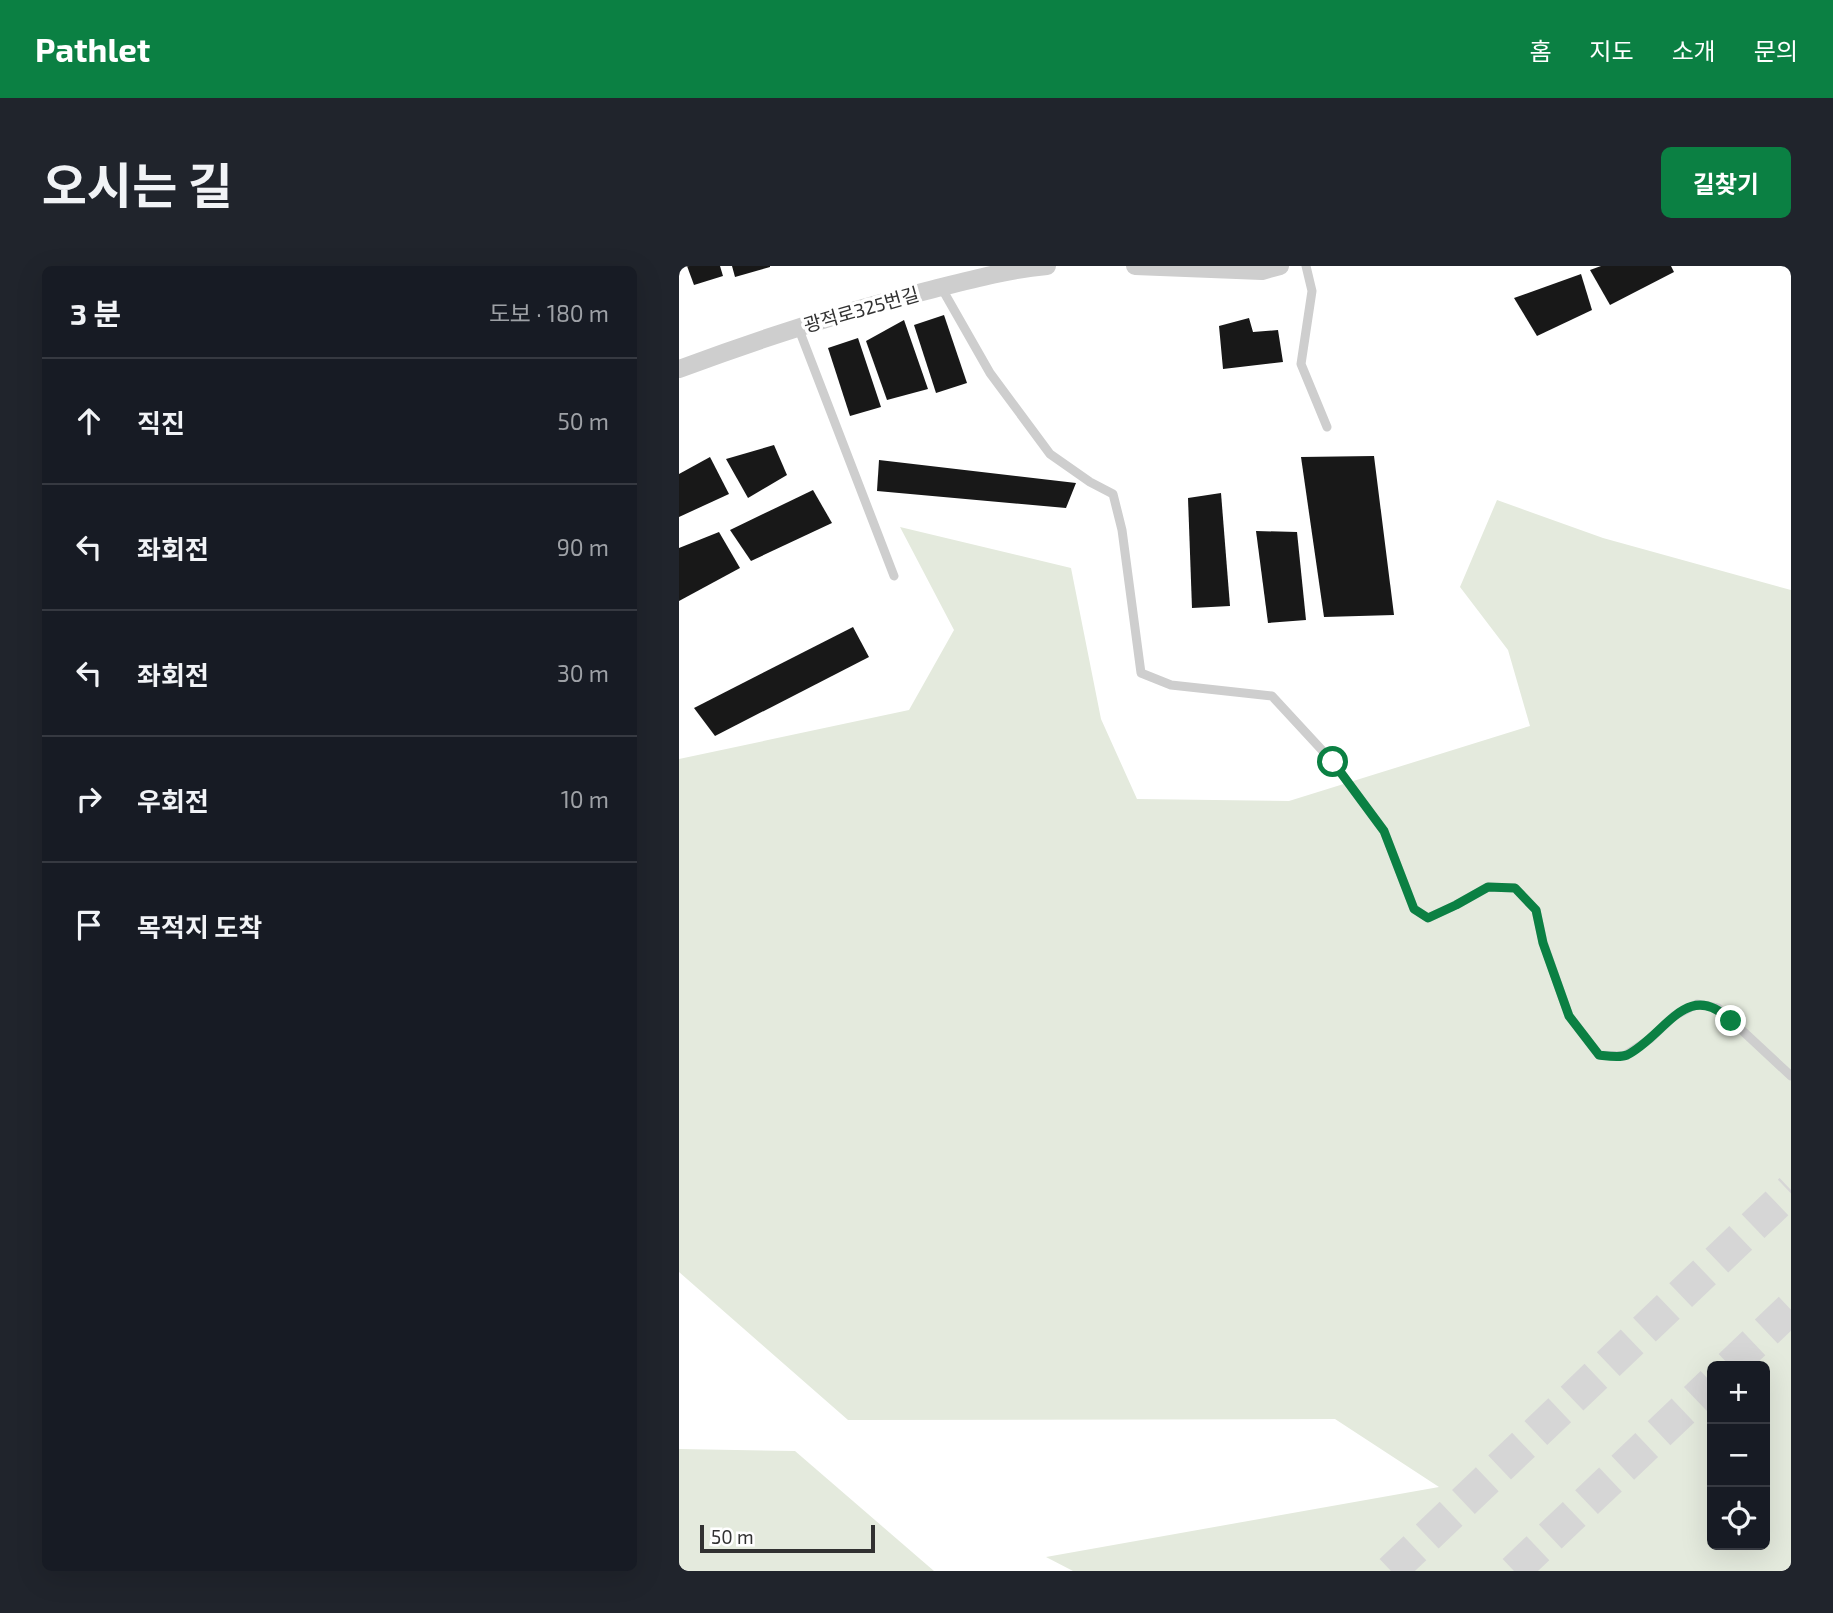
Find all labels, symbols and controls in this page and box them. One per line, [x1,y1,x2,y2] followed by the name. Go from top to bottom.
[35,29,150,69] text: Pathlet
[1529,36,1551,65] text: 홈
[1589,36,1634,65] text: 지도
[1672,36,1716,65] text: 소개
[1754,36,1798,65] text: 문의
[1661,147,1791,218] button: 길찾기
[42,155,233,214] text: 오시는 길
[801,282,921,336] street label: 광적로325번길
[70,295,121,331] text: 3 분
[489,299,609,327] text: 도보 · 180 m
[70,402,108,440] icon: ahead
[137,407,185,438] text: 직진
[558,407,609,435] text: 50 m
[70,528,108,566] icon: left
[137,533,209,564] text: 좌회전
[557,533,609,561] text: 90 m
[70,654,108,692] icon: left
[137,659,209,690] text: 좌회전
[557,659,609,687] text: 30 m
[1317,746,1348,777] route start
[70,780,108,818] icon: right
[137,785,209,816] text: 우회전
[561,785,609,813] text: 10 m
[70,906,108,944] icon: arrive
[137,911,262,942] text: 목적지 도착
[1715,1005,1746,1036] route end
[1707,1361,1770,1550] map controls
[1707,1361,1770,1424] button: +
[1707,1424,1770,1487] button: −
[1707,1487,1770,1550] button: locate
[700,1522,875,1554] scale bar
[711,1525,754,1548] text: 50 m

